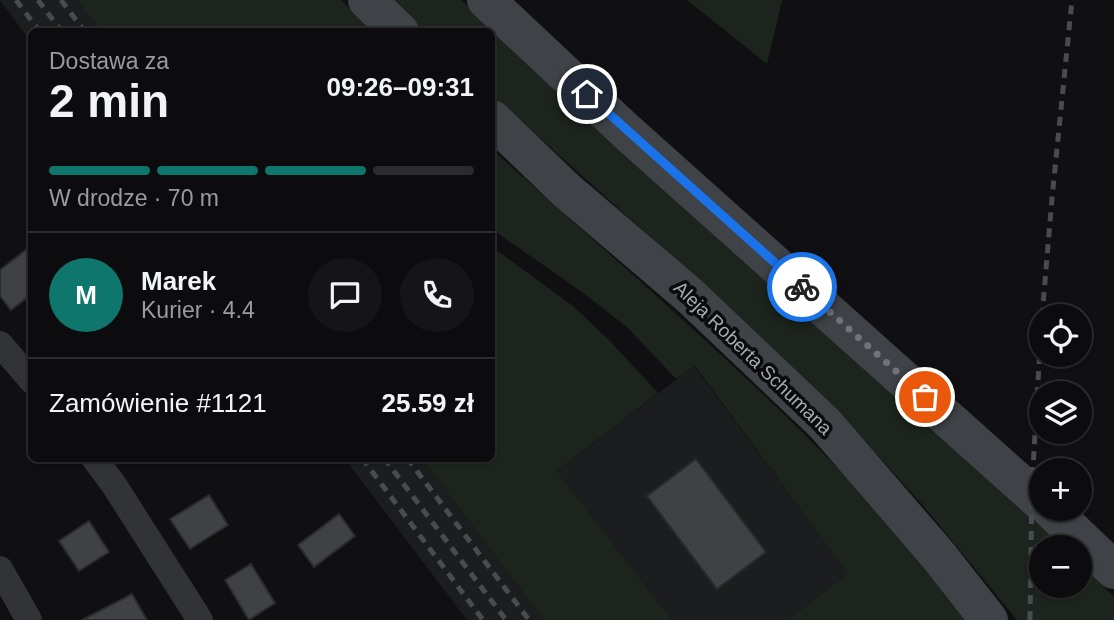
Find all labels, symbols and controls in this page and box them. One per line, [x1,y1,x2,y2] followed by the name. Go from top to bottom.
[49,48,169,74] text: Dostawa za
[557,64,617,124] pin
[327,72,474,102] text: 09:26–09:31
[49,75,169,127] text: 2 min
[568,75,606,113] icon: home
[49,185,219,211] text: W drodze · 70 m
[767,252,837,322] courier
[308,258,382,332] button: chat
[400,258,474,332] button: phone
[141,266,216,296] text: Marek
[783,268,821,306] icon: bike
[670,277,837,439] street label: Aleja Roberta Schumana
[75,280,97,310] text: M
[141,297,255,323] text: Kurier · 4.4
[1029,304,1092,598] map controls
[1029,304,1092,367] button: locate
[895,367,955,427] pin
[906,378,944,416] icon: bag
[1029,381,1092,444] button: layers
[49,388,267,418] text: Zamówienie #1121
[381,388,474,418] text: 25.59 zł
[1029,458,1092,521] button: +
[1029,535,1092,598] button: −

